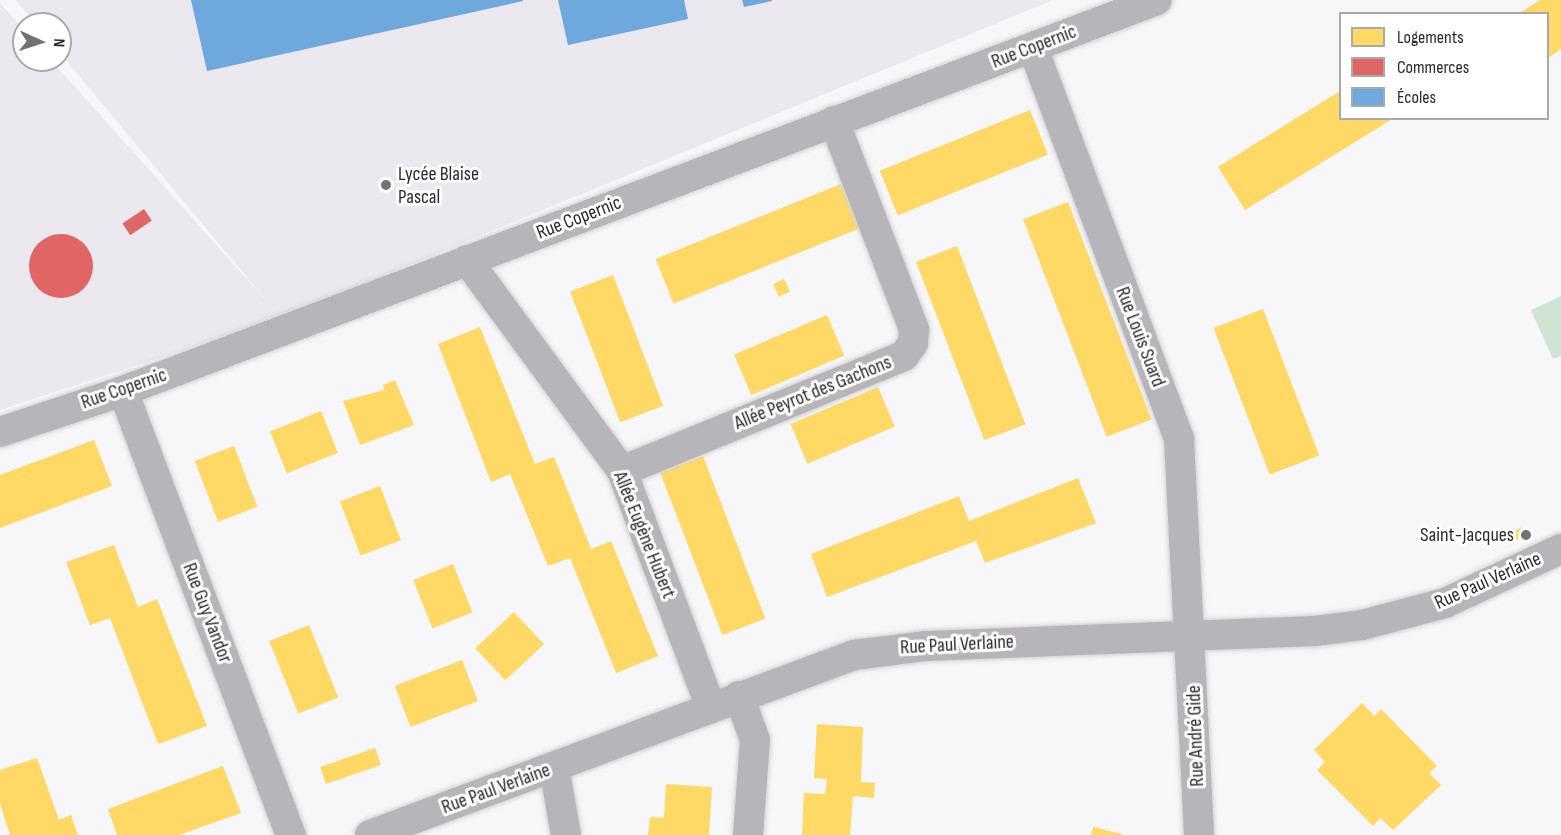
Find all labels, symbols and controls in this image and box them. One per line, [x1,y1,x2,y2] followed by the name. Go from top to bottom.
[12,12,72,72] north arrow
[1339,12,1549,120] legend
[988,20,1080,74] street label: Rue Copernic
[1397,27,1464,48] text: Logements
[49,38,68,48] text: N
[1397,57,1469,78] text: Commerces
[1397,87,1436,108] text: Écoles
[398,162,479,209] place label: Lycée Blaise Pascal
[379,178,393,192] marker: Lycée Blaise Pascal
[533,191,625,245] street label: Rue Copernic
[1110,284,1170,390] street label: Rue Louis Suard
[731,351,895,435] street label: Allée Peyrot des Gachons
[78,363,170,415] street label: Rue Copernic
[608,468,680,602] street label: Allée Eugène Hubert
[1420,523,1514,547] place label: Saint-Jacques
[1519,528,1533,542] marker: Saint-Jacques
[1431,547,1545,615] street label: Rue Paul Verlaine
[177,560,237,666] street label: Rue Guy Vandor
[900,630,1014,660] street label: Rue Paul Verlaine
[1182,685,1210,787] street label: Rue André Gide
[438,758,554,820] street label: Rue Paul Verlaine

